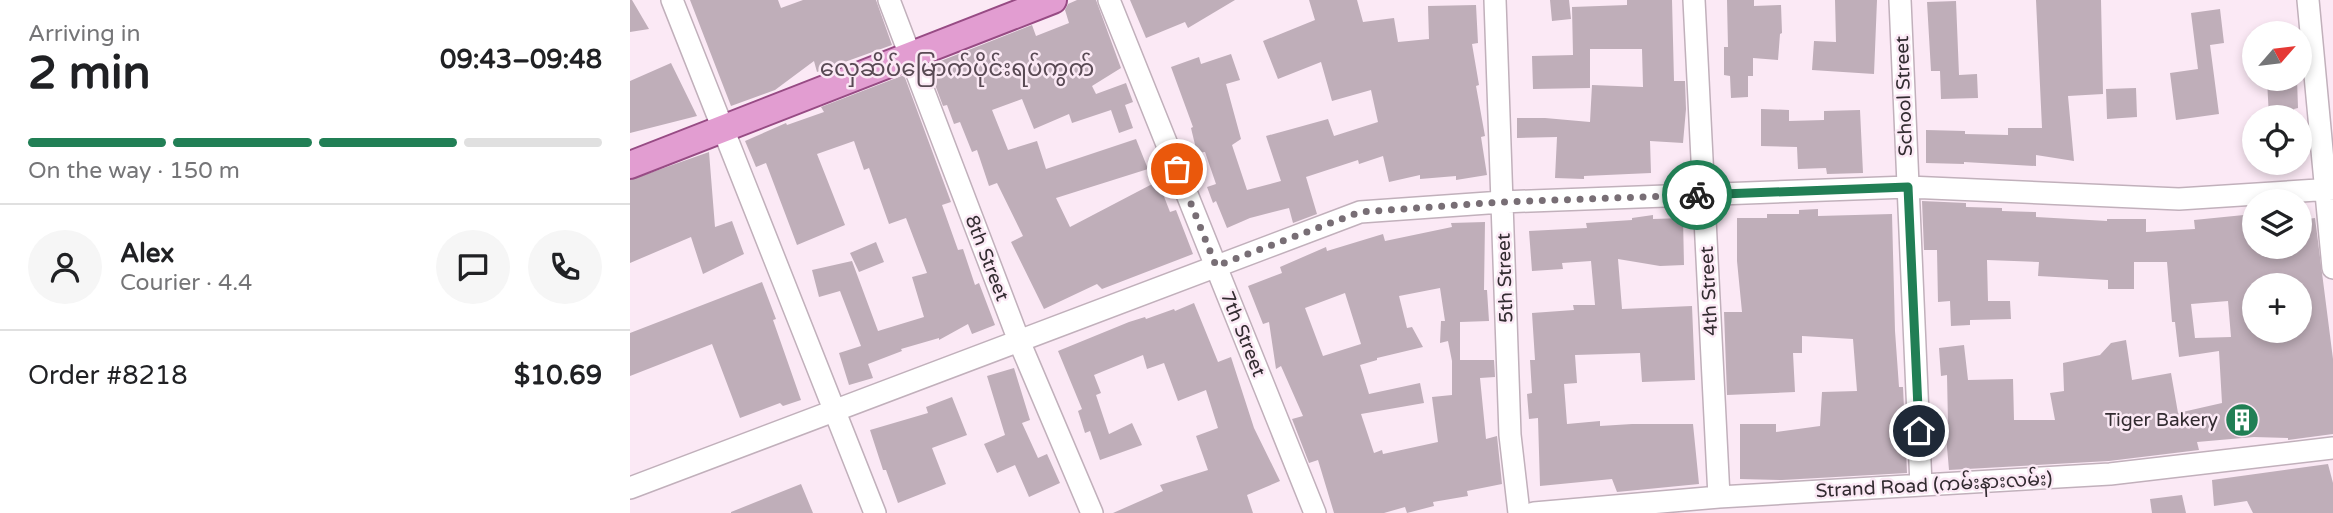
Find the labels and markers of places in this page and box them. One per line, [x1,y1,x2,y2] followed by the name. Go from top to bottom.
[1147,139,1207,199] pin
[1889,401,1949,461] pin
[2223,401,2261,439] building icon: Tiger Bakery
[2105,409,2218,431] place label: Tiger Bakery

